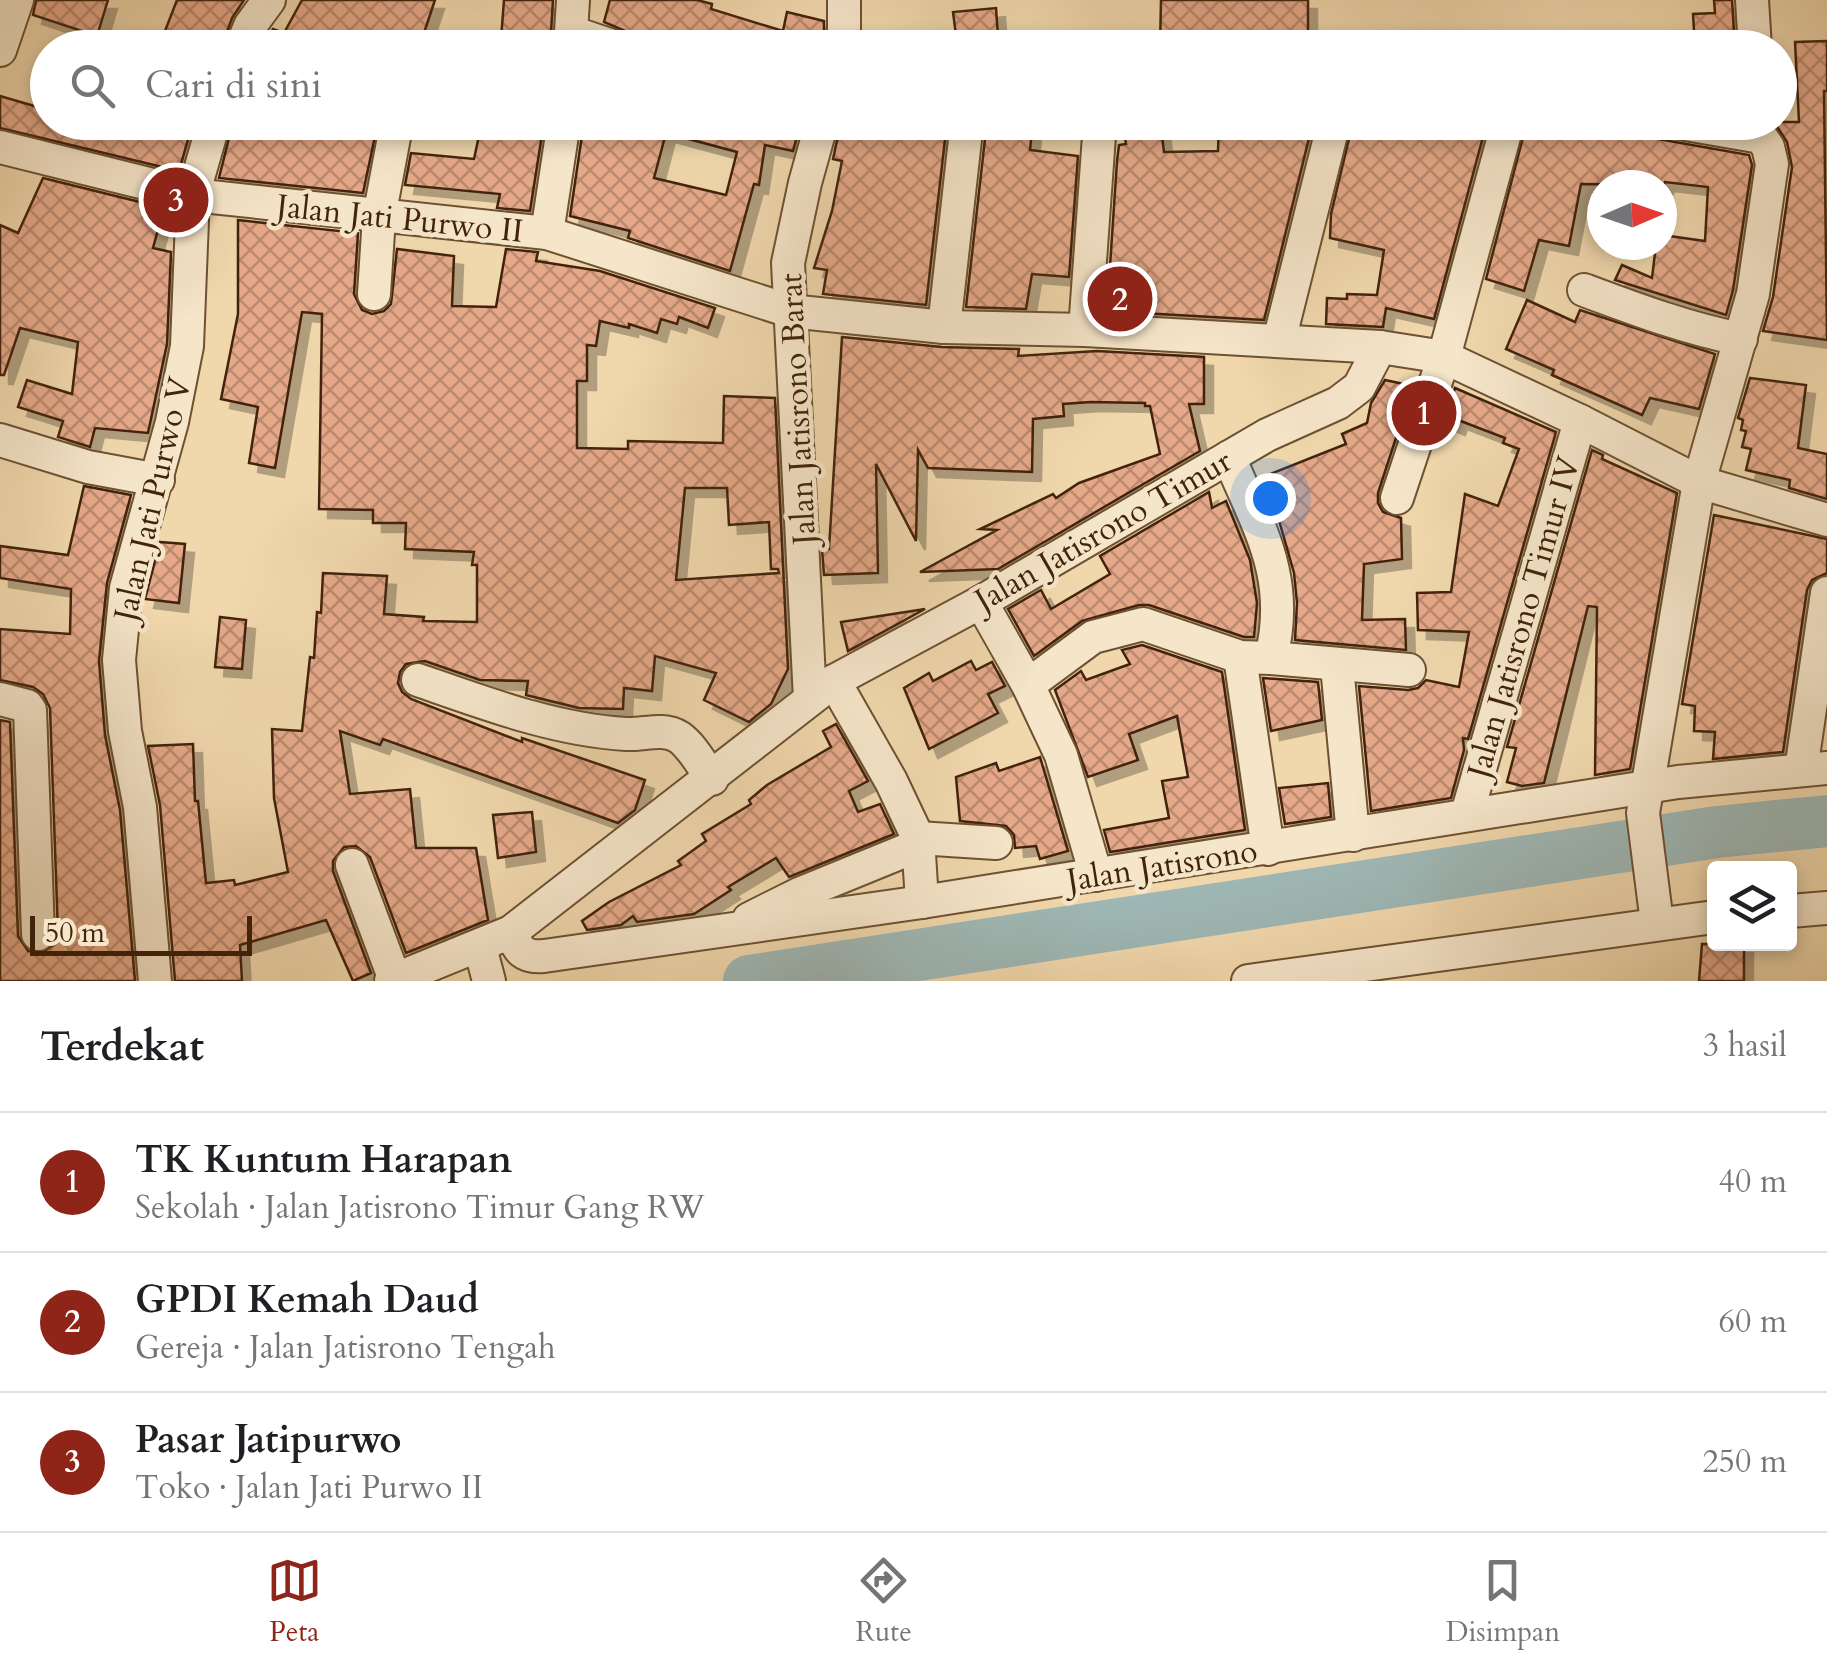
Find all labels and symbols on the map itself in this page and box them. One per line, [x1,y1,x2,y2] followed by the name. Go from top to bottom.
[144,162,208,238] pin: 3
[1587,170,1677,260] north arrow
[271,184,525,254] street label: Jalan Jati Purwo II
[1088,262,1152,336] pin: 2
[769,272,827,550] street label: Jalan Jatisrono Barat
[103,373,203,629] street label: Jalan Jati Purwo V
[1392,376,1456,450] pin: 1
[964,439,1240,624] street label: Jalan Jatisrono Timur
[1456,451,1591,787] street label: Jalan Jatisrono Timur IV
[1245,473,1296,524] your location
[1060,829,1261,903] street label: Jalan Jatisrono
[30,911,252,956] scale bar

